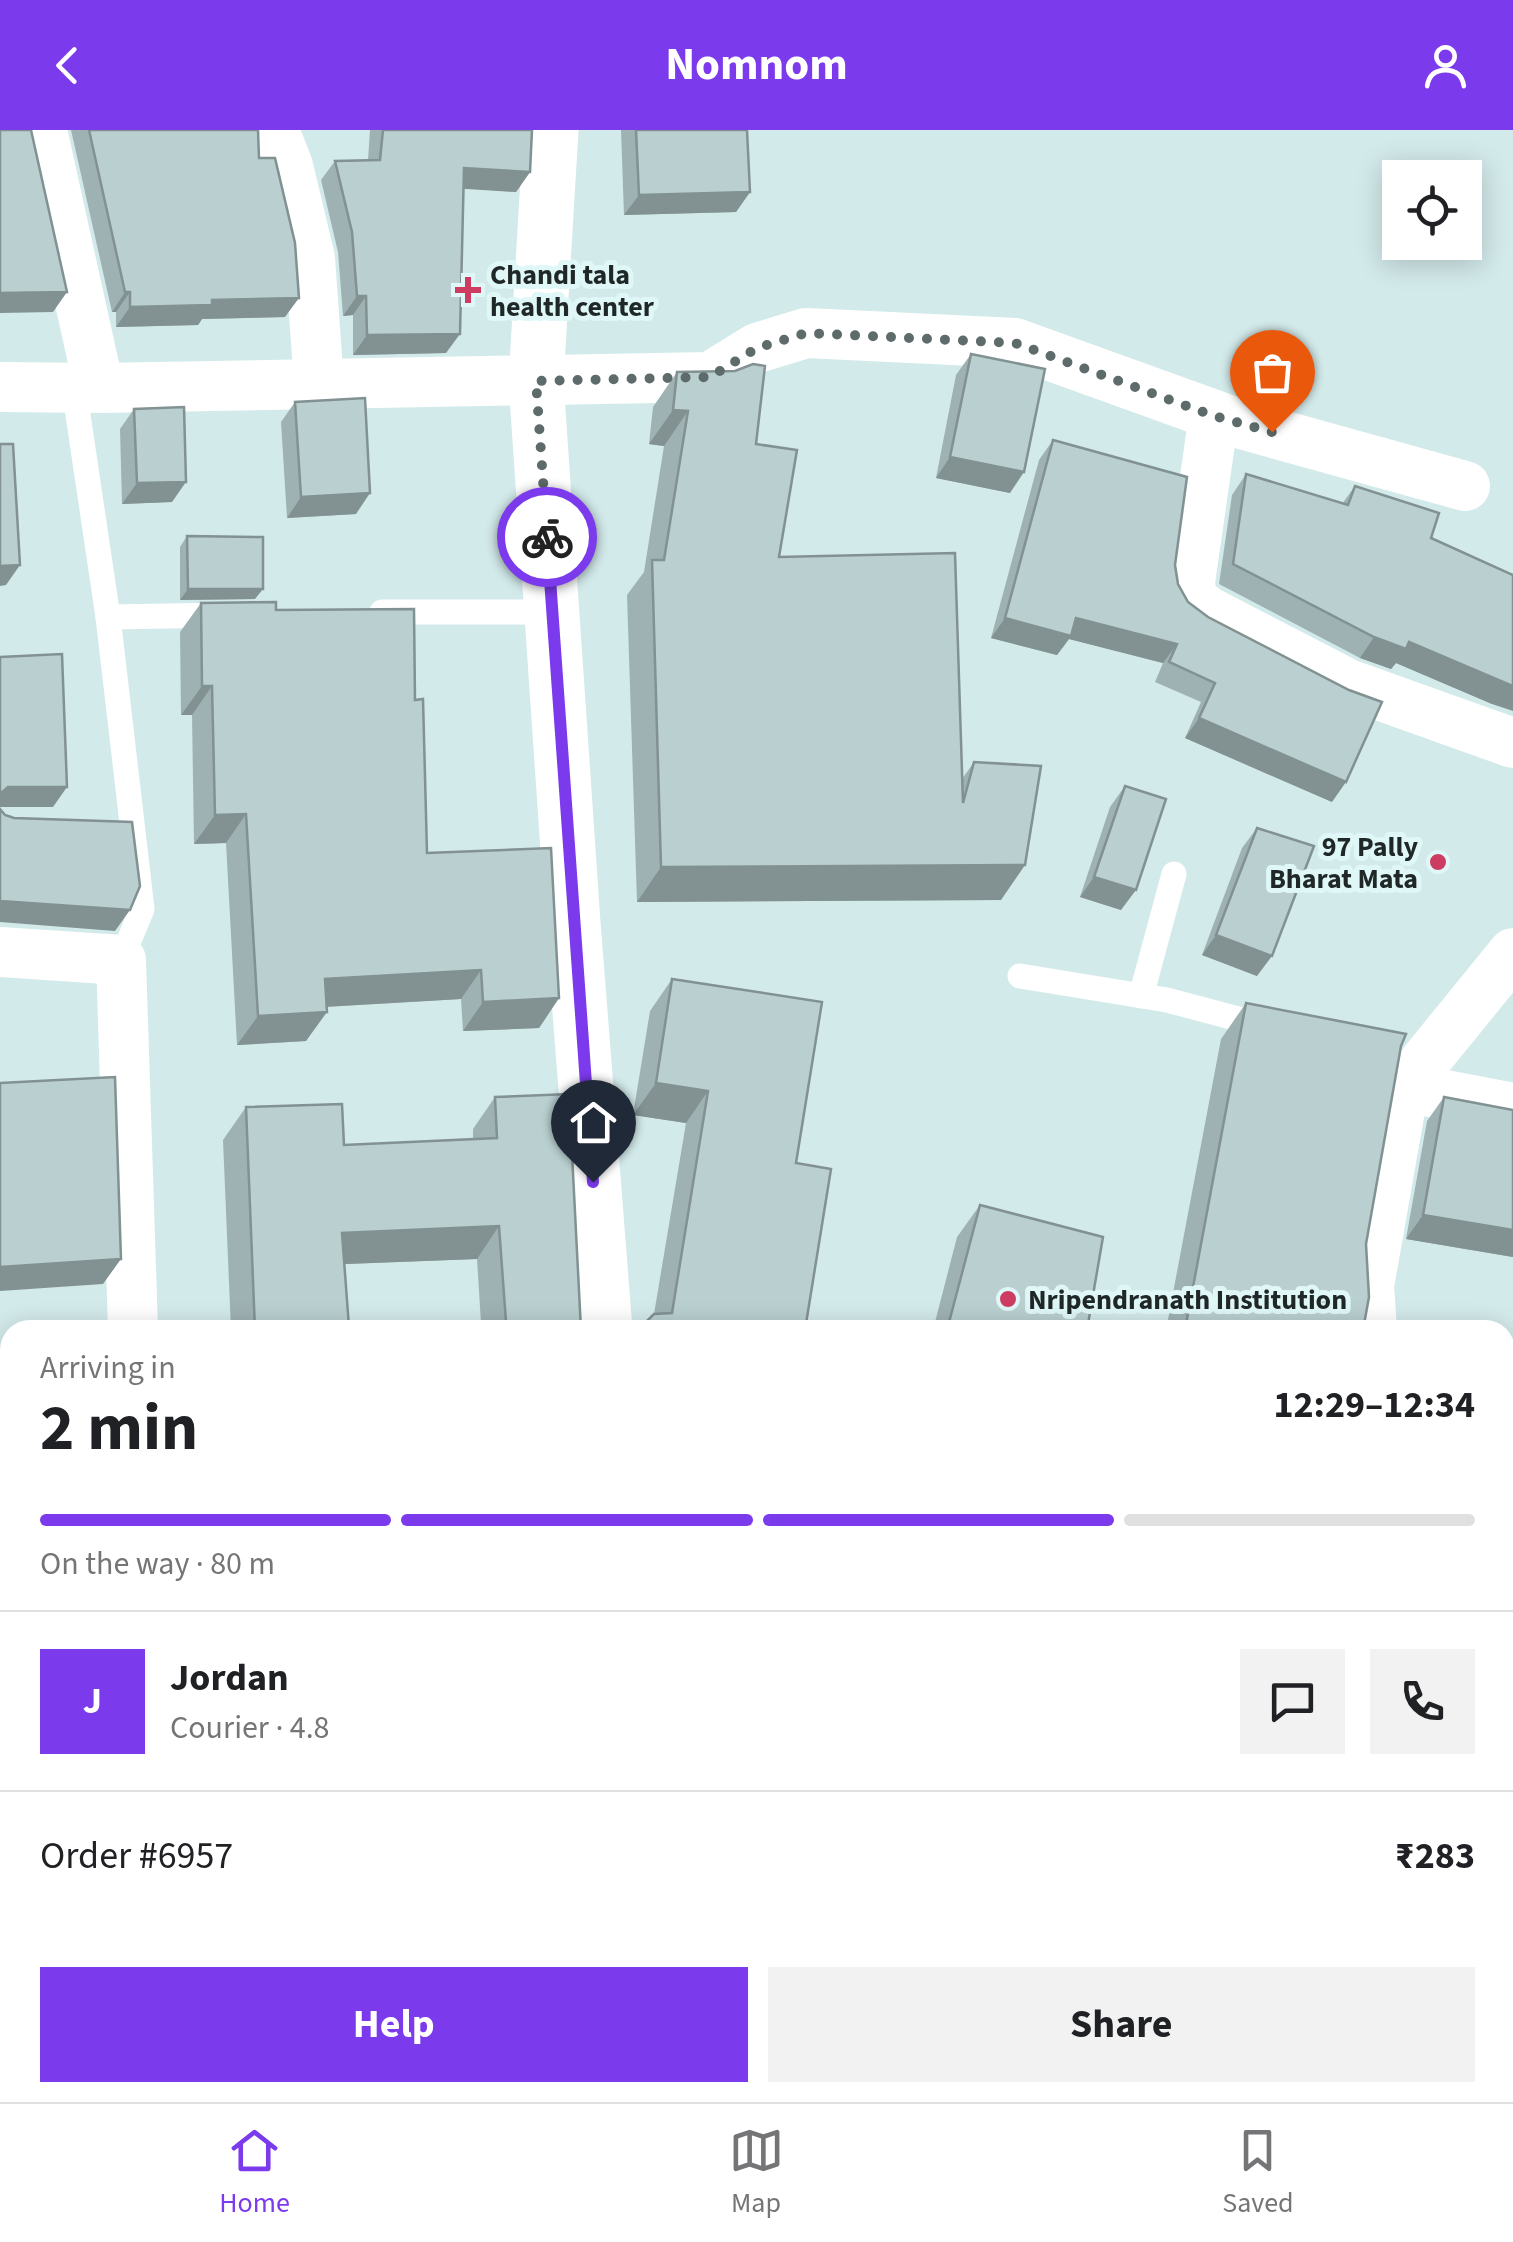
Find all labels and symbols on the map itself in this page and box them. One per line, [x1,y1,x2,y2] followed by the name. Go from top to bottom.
[490,255,655,327] place label: Chandi tala health center
[455,277,481,303] marker: Chandi tala health center
[1230,330,1315,433] pin
[497,487,597,587] courier
[1269,827,1418,899] place label: 97 Pally Bharat Mata
[1427,851,1449,873] marker: 97 Pally Bharat Mata
[551,1080,636,1183] pin
[1028,1280,1347,1320] place label: Nripendranath Institution
[997,1288,1019,1310] marker: Nripendranath Institution

